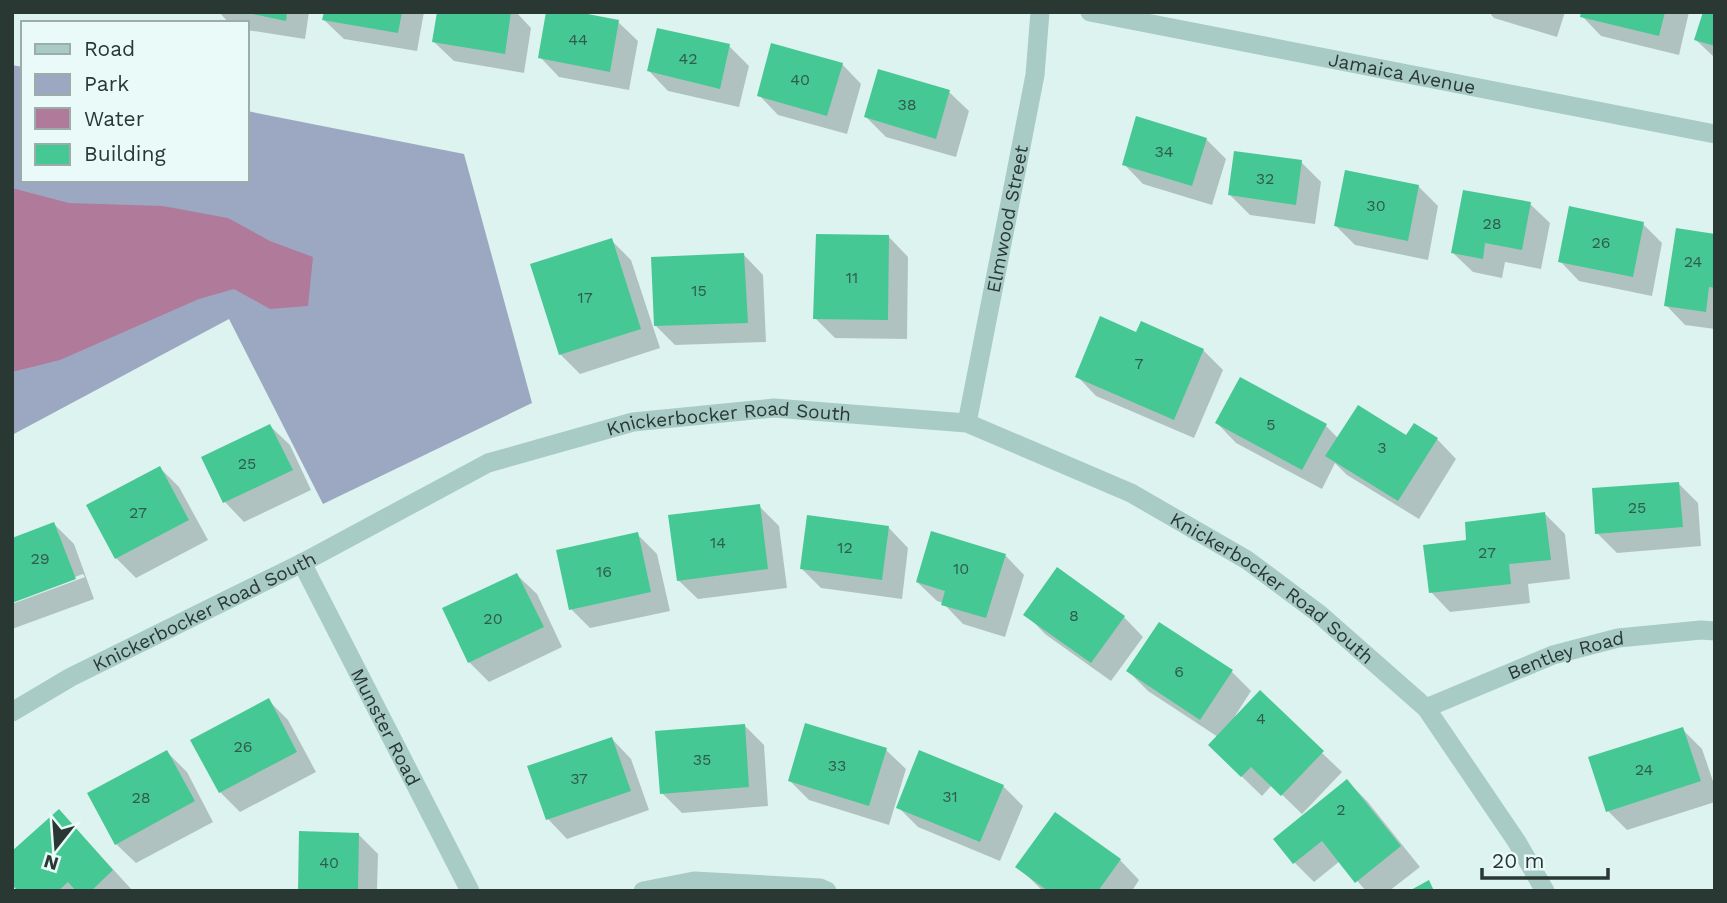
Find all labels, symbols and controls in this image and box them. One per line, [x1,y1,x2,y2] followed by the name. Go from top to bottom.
[21,21,248,182] legend
[568,30,588,49] house number: 44
[84,36,135,61] text: Road
[1327,47,1477,98] street label: Jamaica Avenue
[678,49,698,68] house number: 42
[790,70,810,89] house number: 40
[84,71,129,96] text: Park
[897,95,917,114] house number: 38
[84,106,145,131] text: Water
[84,141,166,166] text: Building
[1154,142,1174,161] house number: 34
[981,143,1033,295] street label: Elmwood Street
[1256,169,1274,188] house number: 32
[1366,196,1386,215] house number: 30
[1482,214,1502,233] house number: 28
[1591,233,1611,252] house number: 26
[1684,252,1703,271] house number: 24
[846,268,858,287] house number: 11
[691,281,707,300] house number: 15
[577,288,593,307] house number: 17
[1135,354,1144,373] house number: 7
[604,396,852,440] street label: Knickerbocker Road South
[1266,415,1276,434] house number: 5
[1377,438,1387,457] house number: 3
[238,454,256,473] house number: 25
[1628,498,1646,517] house number: 25
[129,503,147,522] house number: 27
[1166,507,1379,668] street label: Knickerbocker Road South
[710,533,726,552] house number: 14
[837,538,853,557] house number: 12
[1478,543,1496,562] house number: 27
[89,546,320,676] street label: Knickerbocker Road South
[30,549,50,568] house number: 29
[953,559,969,578] house number: 10
[596,562,612,581] house number: 16
[1069,606,1079,625] house number: 8
[483,609,503,628] house number: 20
[1504,626,1625,684] street label: Bentley Road
[1174,662,1184,681] house number: 6
[346,664,425,789] street label: Munster Road
[1256,709,1266,728] house number: 4
[233,737,253,756] house number: 26
[693,750,711,769] house number: 35
[828,756,846,775] house number: 33
[1635,760,1654,779] house number: 24
[570,769,588,788] house number: 37
[942,787,958,806] house number: 31
[131,788,151,807] house number: 28
[1336,800,1346,819] house number: 2
[21,812,91,882] north arrow
[1482,836,1608,880] scale bar
[1492,848,1544,873] text: 20 m
[41,850,61,876] text: N
[319,853,339,872] house number: 40

